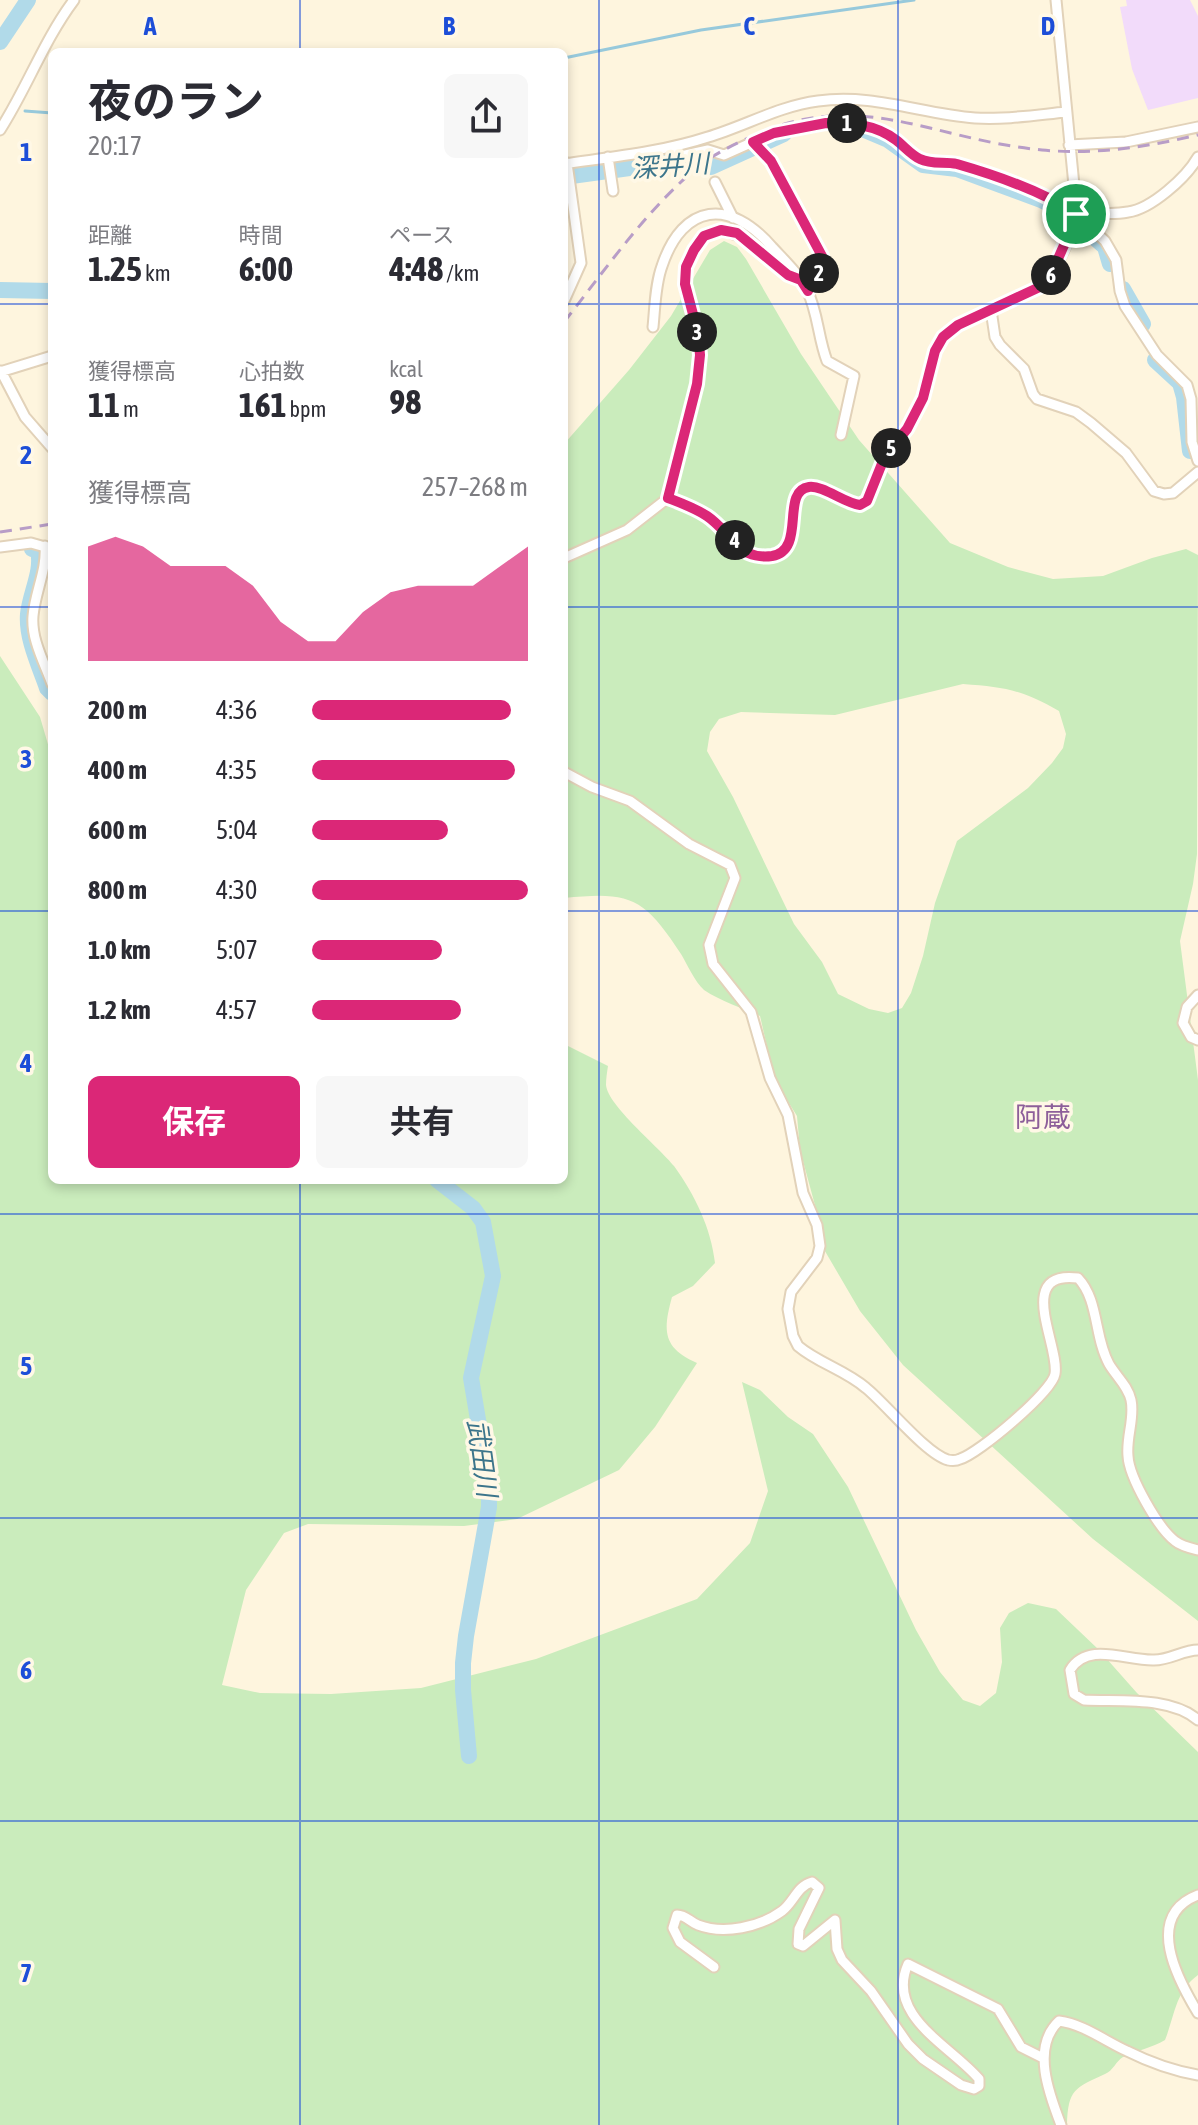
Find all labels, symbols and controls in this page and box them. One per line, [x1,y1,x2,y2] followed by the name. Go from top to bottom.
[143,11,157,41] text: A
[443,11,456,41] text: B
[743,11,755,41] text: C
[1041,11,1055,41] text: D
[444,74,528,158] button: share
[88,76,264,126] text: 夜のラン
[827,103,867,143] pin: 1
[842,110,852,136] text: 1
[88,131,142,161] text: 20:17
[20,137,32,167] text: 1
[630,148,713,184] water label: 深井川
[1042,180,1110,248] pin
[1054,192,1098,236] icon: arrive
[88,222,132,248] text: 距離
[239,222,283,248] text: 時間
[389,222,454,248] text: ペース
[88,249,142,288] text: 1.25
[239,249,293,288] text: 6:00
[389,249,443,288] text: 4:48
[799,253,839,293] pin: 2
[1031,255,1071,295] pin: 6
[142,260,171,286] text: km
[443,260,479,286] text: /km
[814,260,824,286] text: 2
[1046,262,1056,288] text: 6
[677,312,717,352] pin: 3
[692,319,702,345] text: 3
[389,356,423,382] text: kcal
[88,358,176,384] text: 獲得標高
[239,358,305,384] text: 心拍数
[389,382,421,421] text: 98
[88,385,120,424] text: 11
[239,385,287,424] text: 161
[120,396,139,422] text: m
[287,396,326,422] text: bpm
[871,428,911,468] pin: 5
[886,435,896,461] text: 5
[20,440,32,470] text: 2
[422,472,528,502] text: 257–268 m
[88,478,192,508] text: 獲得標高
[715,520,755,560] pin: 4
[730,527,740,553] text: 4
[88,695,147,725] text: 200 m
[216,695,257,725] text: 4:36
[20,744,32,774] text: 3
[88,755,147,785] text: 400 m
[216,755,257,785] text: 4:35
[88,815,147,845] text: 600 m
[216,815,258,845] text: 5:04
[88,875,147,905] text: 800 m
[216,875,257,905] text: 4:30
[88,935,151,965] text: 1.0 km
[216,935,258,965] text: 5:07
[88,995,151,1025] text: 1.2 km
[216,995,257,1025] text: 4:57
[19,1048,32,1078] text: 4
[88,1076,300,1168] button: 保存
[316,1076,528,1168] button: 共有
[1015,1101,1071,1133] district label: 阿蔵
[20,1351,32,1381] text: 5
[462,1417,503,1502] water label: 武田川
[20,1655,32,1685] text: 6
[20,1958,32,1988] text: 7

